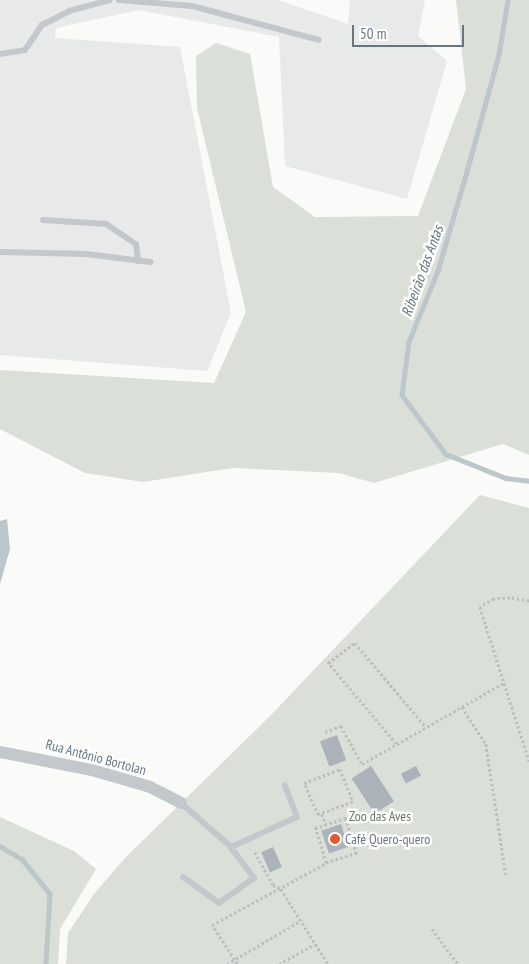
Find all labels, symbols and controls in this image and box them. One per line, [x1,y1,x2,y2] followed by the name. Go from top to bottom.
[354,15,466,47] scale bar
[360,24,386,43] text: 50 m
[397,223,447,319] water label: Ribeirão das Antas
[44,735,148,779] street label: Rua Antônio Bortolan
[349,808,411,824] park label: Zoo das Aves
[345,831,430,847] place label: Café Quero-quero
[329,833,341,845] marker: Café Quero-quero

